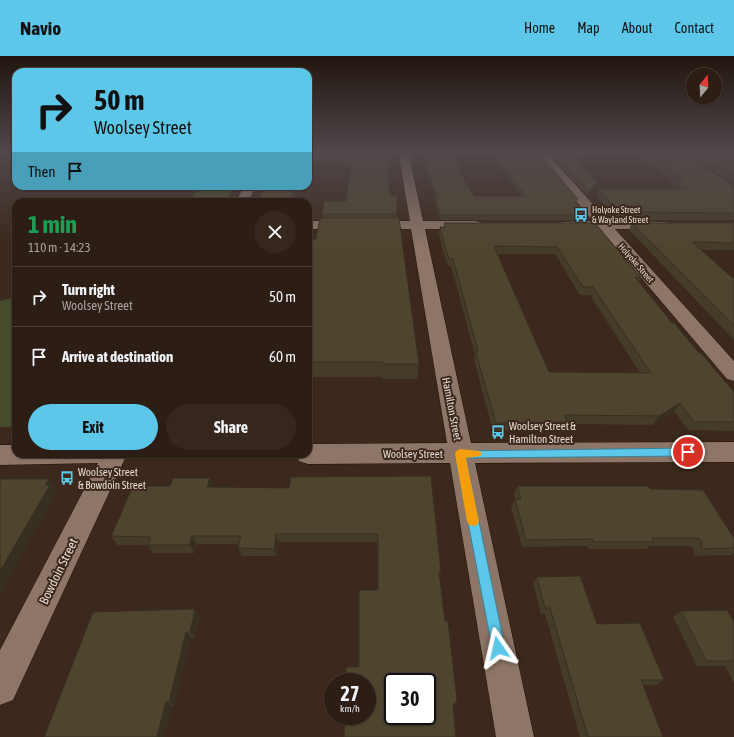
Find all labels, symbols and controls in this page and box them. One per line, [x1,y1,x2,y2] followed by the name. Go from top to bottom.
[20,17,61,39] text: Navio
[524,20,555,36] text: Home
[577,20,600,36] text: Map
[622,20,653,36] text: About
[675,20,714,36] text: Contact
[686,68,722,104] north arrow
[686,68,722,104] map controls
[28,84,80,136] icon: right
[94,84,144,116] text: 50 m
[94,117,192,138] text: Woolsey Street
[64,160,86,182] icon: arrive
[28,163,56,180] text: Then
[592,205,649,225] place label: Holyoke Street & Wayland Street
[573,207,589,223] bus stop icon: Holyoke Street & Wayland Street
[28,211,77,238] text: 1 min
[254,211,296,253] button: close
[28,240,91,255] text: 110 m · 14:23
[616,241,656,285] street label: Holyoke Street
[62,281,115,298] text: Turn right
[28,286,50,308] icon: right
[269,288,296,305] text: 50 m
[62,298,133,313] text: Woolsey Street
[28,346,50,368] icon: arrive
[62,348,173,365] text: Arrive at destination
[269,348,296,365] text: 60 m
[440,376,464,442] street label: Hamilton Street
[28,404,158,450] button: Exit
[166,404,296,450] button: Share
[509,420,576,445] place label: Woolsey Street & Hamilton Street
[490,424,506,440] bus stop icon: Woolsey Street & Hamilton Street
[671,435,705,469] pin
[677,441,699,463] icon: arrive
[383,448,443,460] street label: Woolsey Street
[78,466,146,491] place label: Woolsey Street & Bowdoin Street
[59,470,75,486] bus stop icon: Woolsey Street & Bowdoin Street
[36,536,81,607] street label: Bowdoin Street
[477,627,519,669] position arrow
[384,673,436,725] speed limit sign: 30
[341,682,359,705] text: 27
[340,703,360,714] text: km/h

